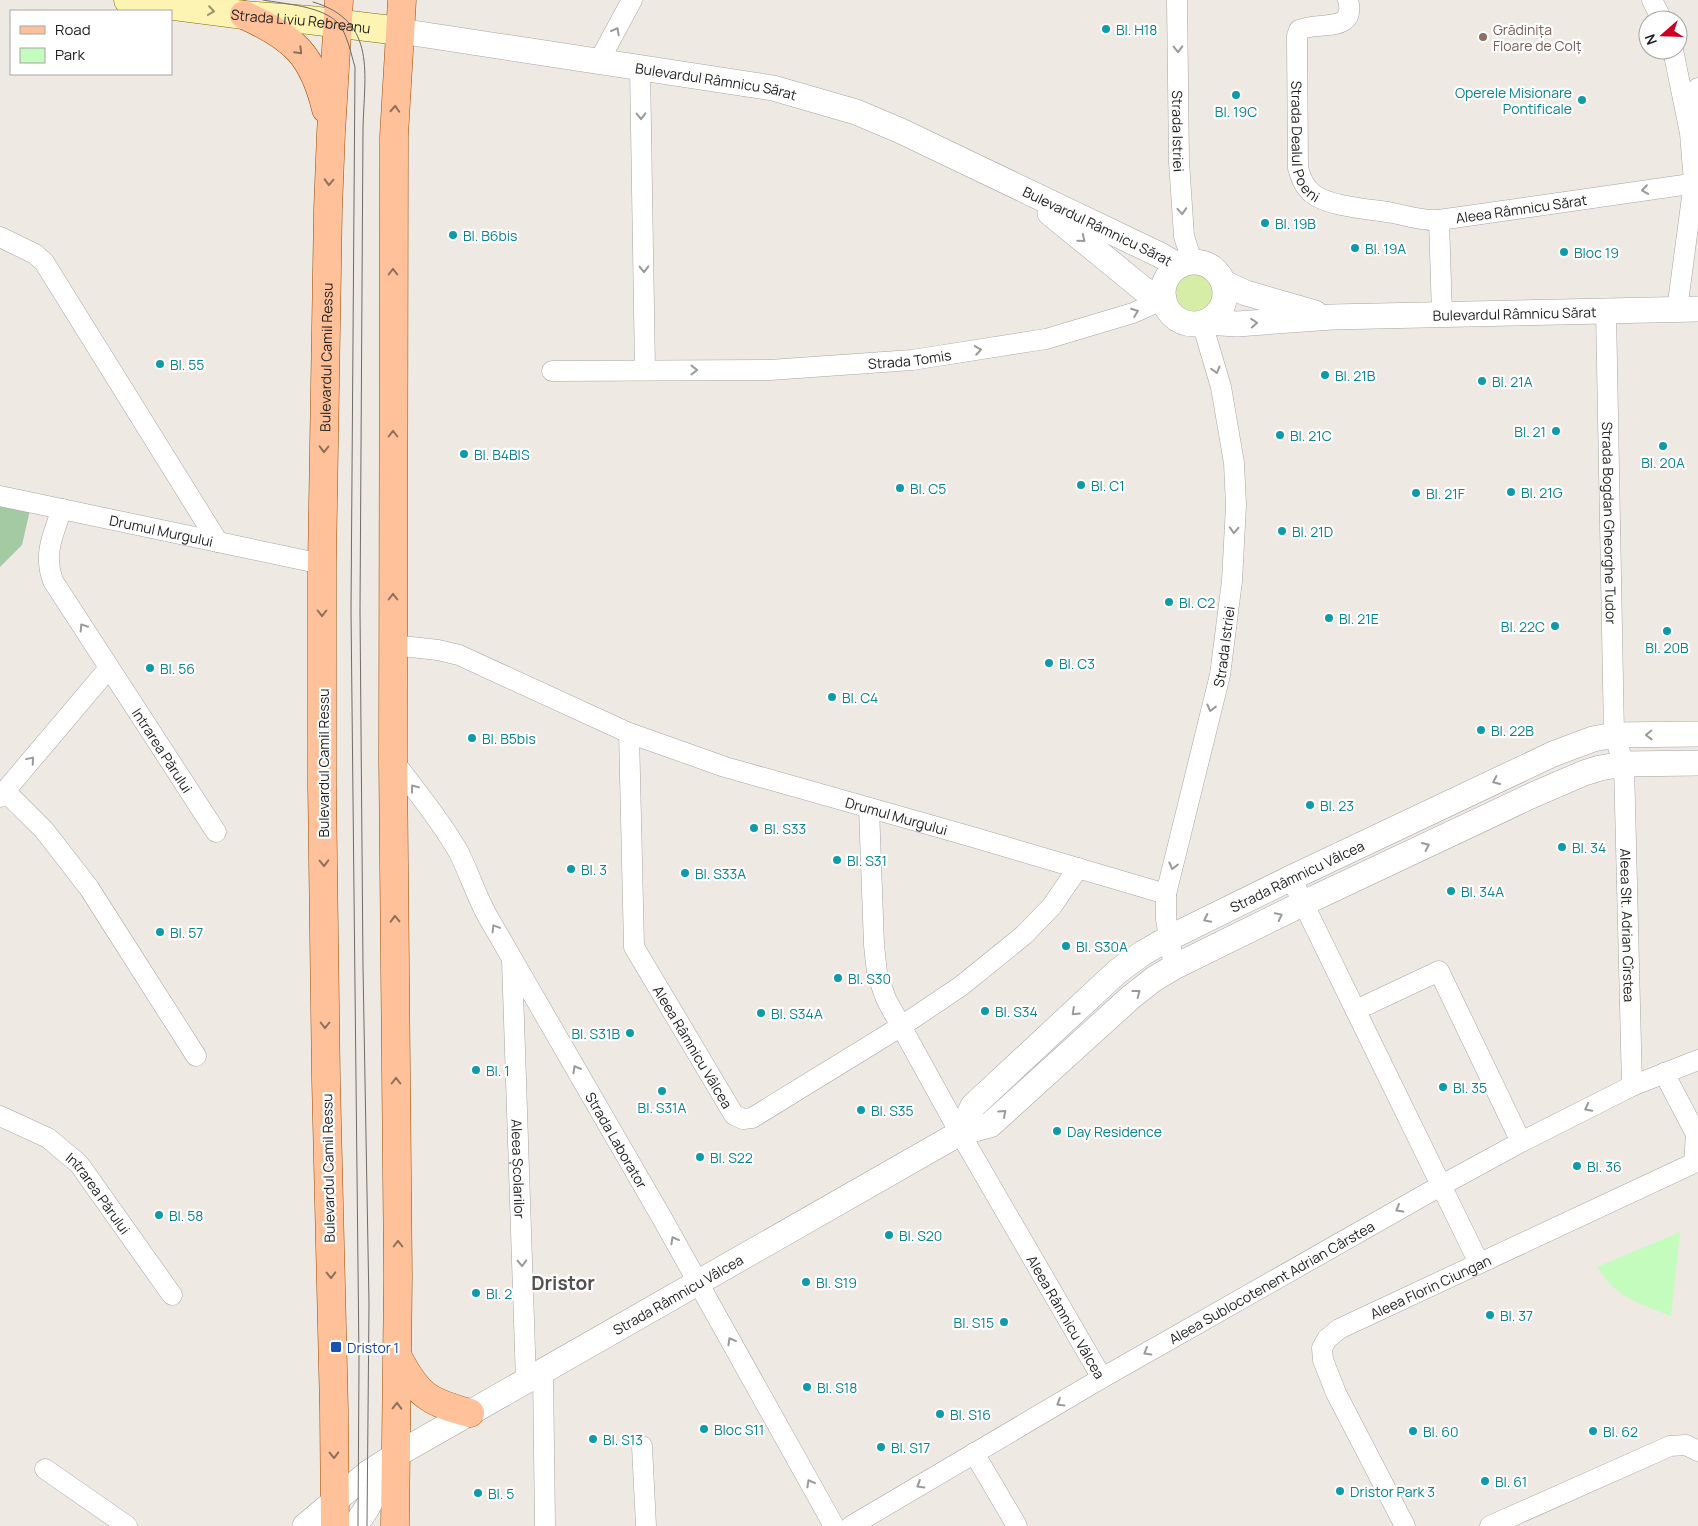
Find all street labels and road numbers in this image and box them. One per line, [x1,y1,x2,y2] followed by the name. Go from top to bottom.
[230,4,372,37] street label: Strada Liviu Rebreanu
[634,58,800,104] street label: Bulevardul Râmnicu Sărat
[1288,81,1323,206] street label: Strada Dealul Poeni
[1169,90,1189,172] street label: Strada Istriei
[1020,181,1177,270] street label: Bulevardul Râmnicu Sărat
[1454,189,1588,227] street label: Aleea Râmnicu Sărat
[315,282,336,432] street label: Bulevardul Camil Ressu
[1433,302,1597,324] street label: Bulevardul Râmnicu Sărat
[867,344,953,373] street label: Strada Tomis
[1599,421,1621,625] street label: Strada Bogdan Gheorghe Tudor
[108,510,215,550] street label: Drumul Murgului
[1208,605,1238,689] street label: Strada Istriei
[314,688,333,838] street label: Bulevardul Camil Ressu
[128,704,197,796] street label: Intrarea Părului
[843,792,950,839] street label: Drumul Murgului
[1226,835,1367,916] street label: Strada Râmnicu Vâlcea
[1617,848,1639,1002] street label: Aleea Slt. Adrian Cîrstea
[649,982,737,1112] street label: Aleea Râmnicu Vâlcea
[582,1088,652,1192] street label: Strada Laborator
[317,1093,339,1243] street label: Bulevardul Camil Ressu
[508,1119,530,1219] street label: Aleea Școlarilor
[62,1148,135,1238] street label: Intrarea Părului
[1165,1216,1377,1348] street label: Aleea Sublocotenent Adrian Cârstea
[609,1249,746,1339] street label: Strada Râmnicu Vâlcea
[1367,1250,1494,1323] street label: Aleea Florin Ciungan
[1023,1251,1110,1382] street label: Aleea Râmnicu Vâlcea

